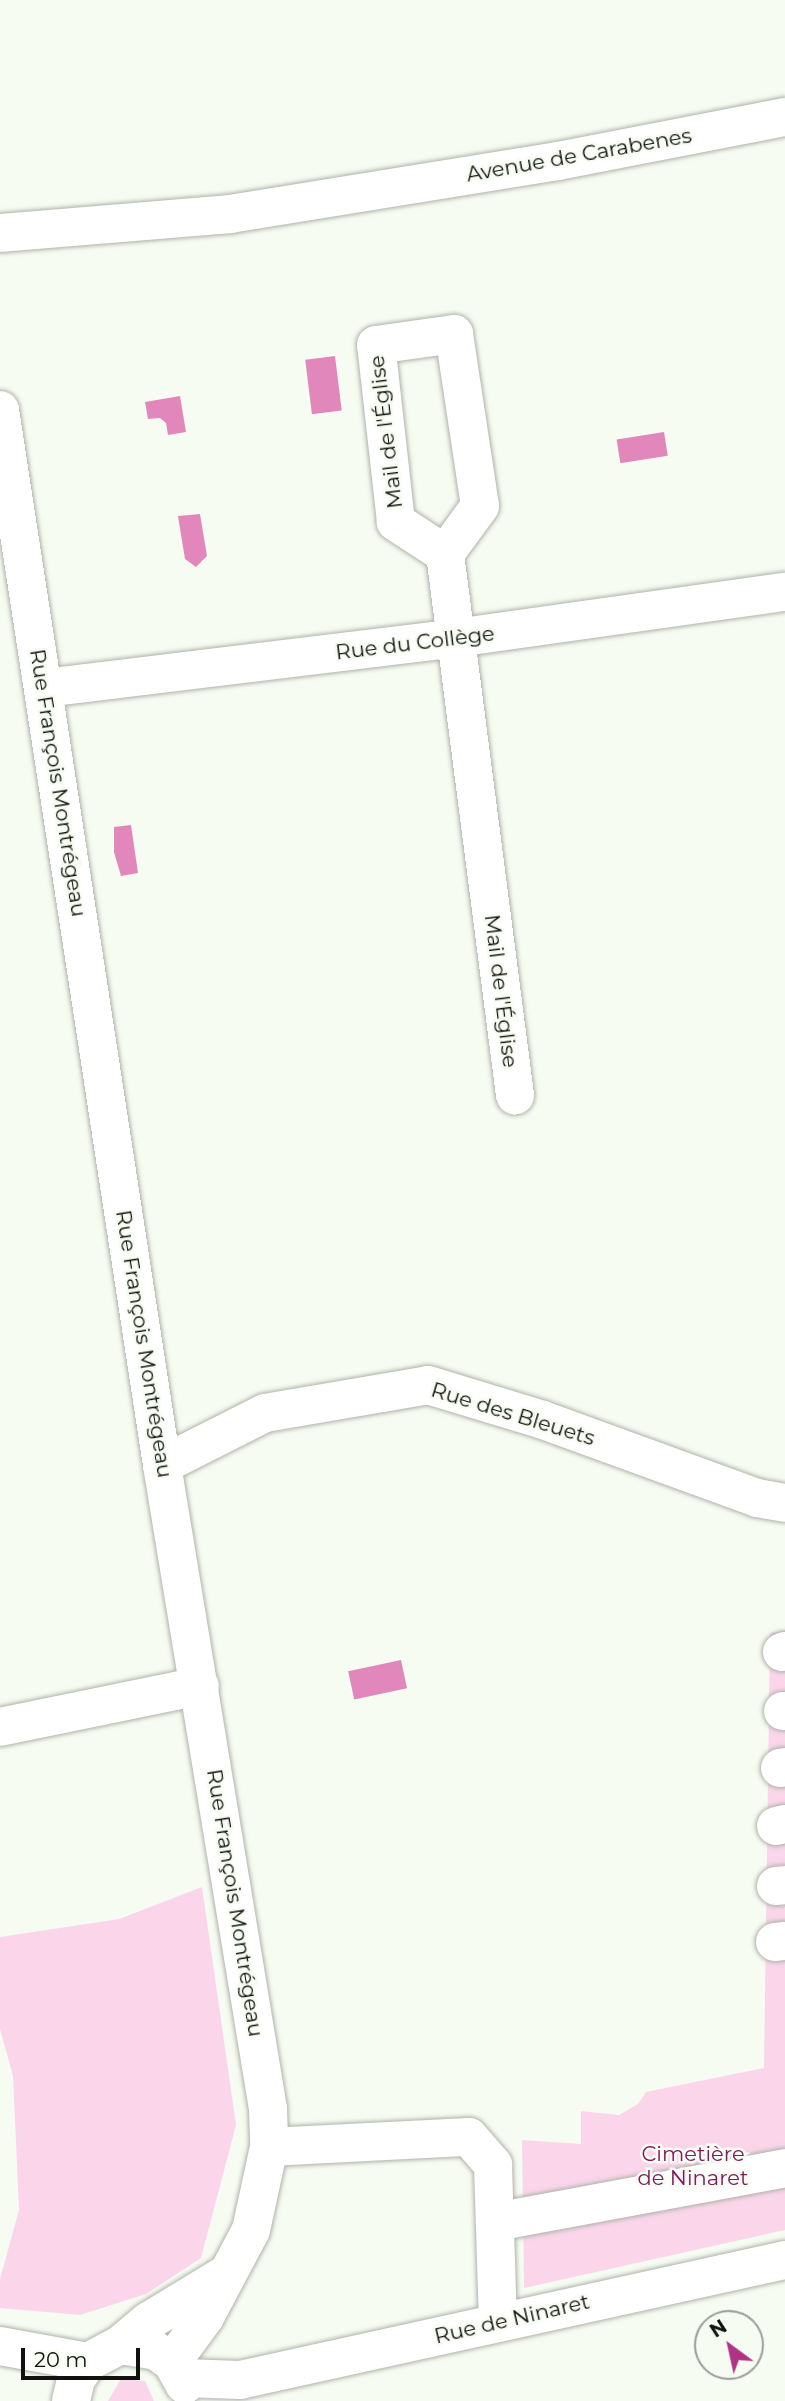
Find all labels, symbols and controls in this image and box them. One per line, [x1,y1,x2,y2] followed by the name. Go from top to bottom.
[464,123,694,187] street label: Avenue de Carabenes
[364,354,408,510] street label: Mail de l'Église
[334,621,496,665] street label: Rue du Collège
[24,647,92,919] street label: Rue François Montrégeau
[479,913,523,1069] street label: Mail de l'Église
[110,1208,178,1480] street label: Rue François Montrégeau
[428,1377,598,1451] street label: Rue des Bleuets
[201,1767,269,2039] street label: Rue François Montrégeau
[637,2141,749,2191] park label: Cimetière de Ninaret
[432,2289,592,2349] street label: Rue de Ninaret
[694,2310,764,2380] north arrow
[706,2315,731,2342] text: N
[24,2334,144,2378] scale bar
[34,2347,88,2372] text: 20 m

